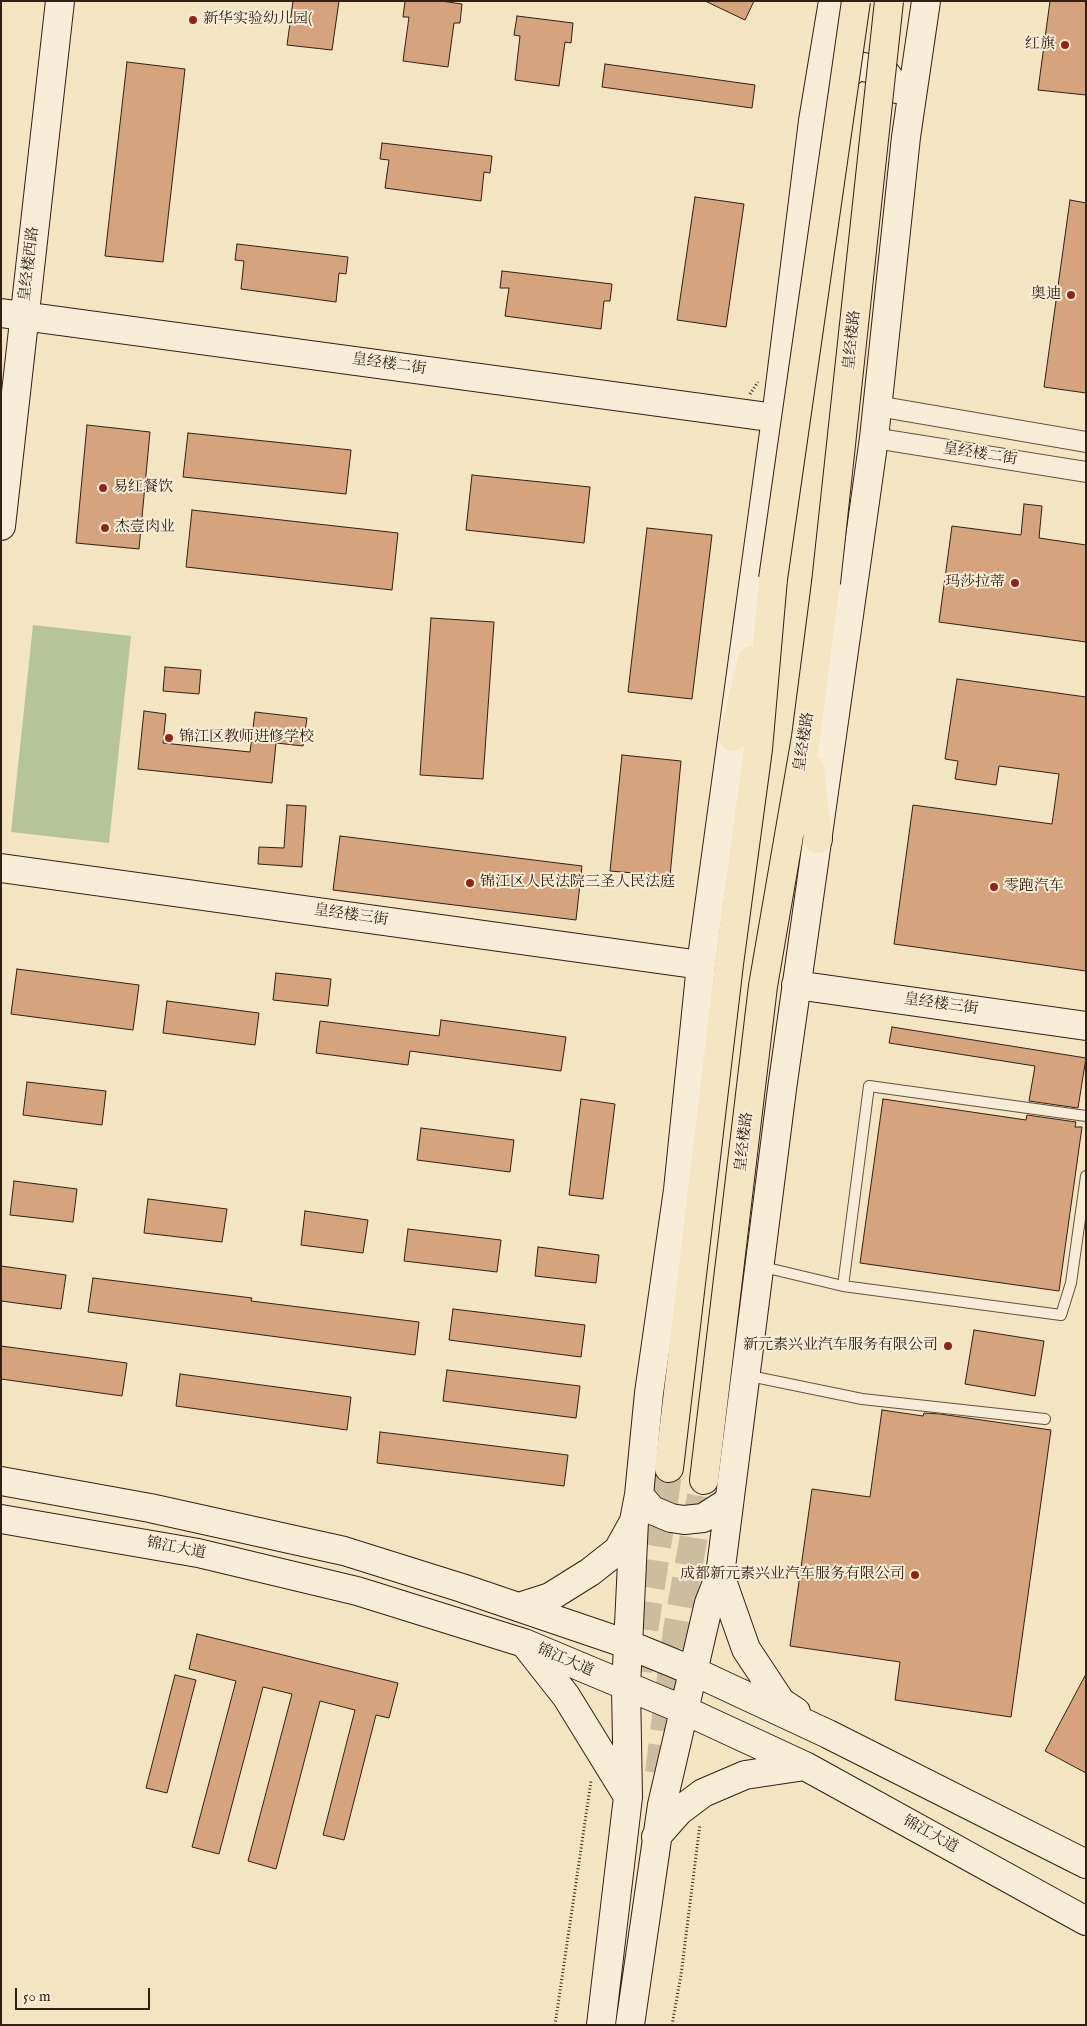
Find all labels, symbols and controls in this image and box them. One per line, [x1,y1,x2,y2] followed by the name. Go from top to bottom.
[203,11,312,29] place label: 新华实验幼儿园(
[187,14,199,26] marker: 新华实验幼儿园(
[1025,36,1055,54] place label: 红旗
[1059,39,1071,51] marker: 红旗
[16,226,44,302] street label: 皇经楼西路
[1031,286,1061,304] place label: 奥迪
[1065,289,1077,301] marker: 奥迪
[841,309,865,371] street label: 皇经楼路
[351,351,427,379] street label: 皇经楼二街
[942,440,1018,470] street label: 皇经楼二街
[113,479,173,497] place label: 易红餐饮
[97,482,109,494] marker: 易红餐饮
[115,519,175,537] place label: 杰壹肉业
[99,522,111,534] marker: 杰壹肉业
[945,574,1005,592] place label: 玛莎拉蒂
[1009,577,1021,589] marker: 玛莎拉蒂
[791,711,819,773] street label: 皇经楼路
[179,729,314,747] place label: 锦江区教师进修学校
[163,732,175,744] marker: 锦江区教师进修学校
[480,874,675,892] place label: 锦江区人民法院三圣人民法庭
[464,877,476,889] marker: 锦江区人民法院三圣人民法庭
[1004,878,1064,896] place label: 零跑汽车
[988,881,1000,893] marker: 零跑汽车
[313,902,389,930] street label: 皇经楼三街
[903,991,979,1019] street label: 皇经楼三街
[732,1111,758,1173] street label: 皇经楼路
[743,1337,938,1355] place label: 新元素兴业汽车服务有限公司
[942,1340,954,1352] marker: 新元素兴业汽车服务有限公司
[145,1534,207,1564] street label: 锦江大道
[680,1566,905,1584] place label: 成都新元素兴业汽车服务有限公司
[909,1569,921,1581] marker: 成都新元素兴业汽车服务有限公司
[534,1641,596,1681] street label: 锦江大道
[899,1813,961,1857] street label: 锦江大道
[18,1978,152,2010] scale bar
[23,1987,51,2006] text: 50 m

